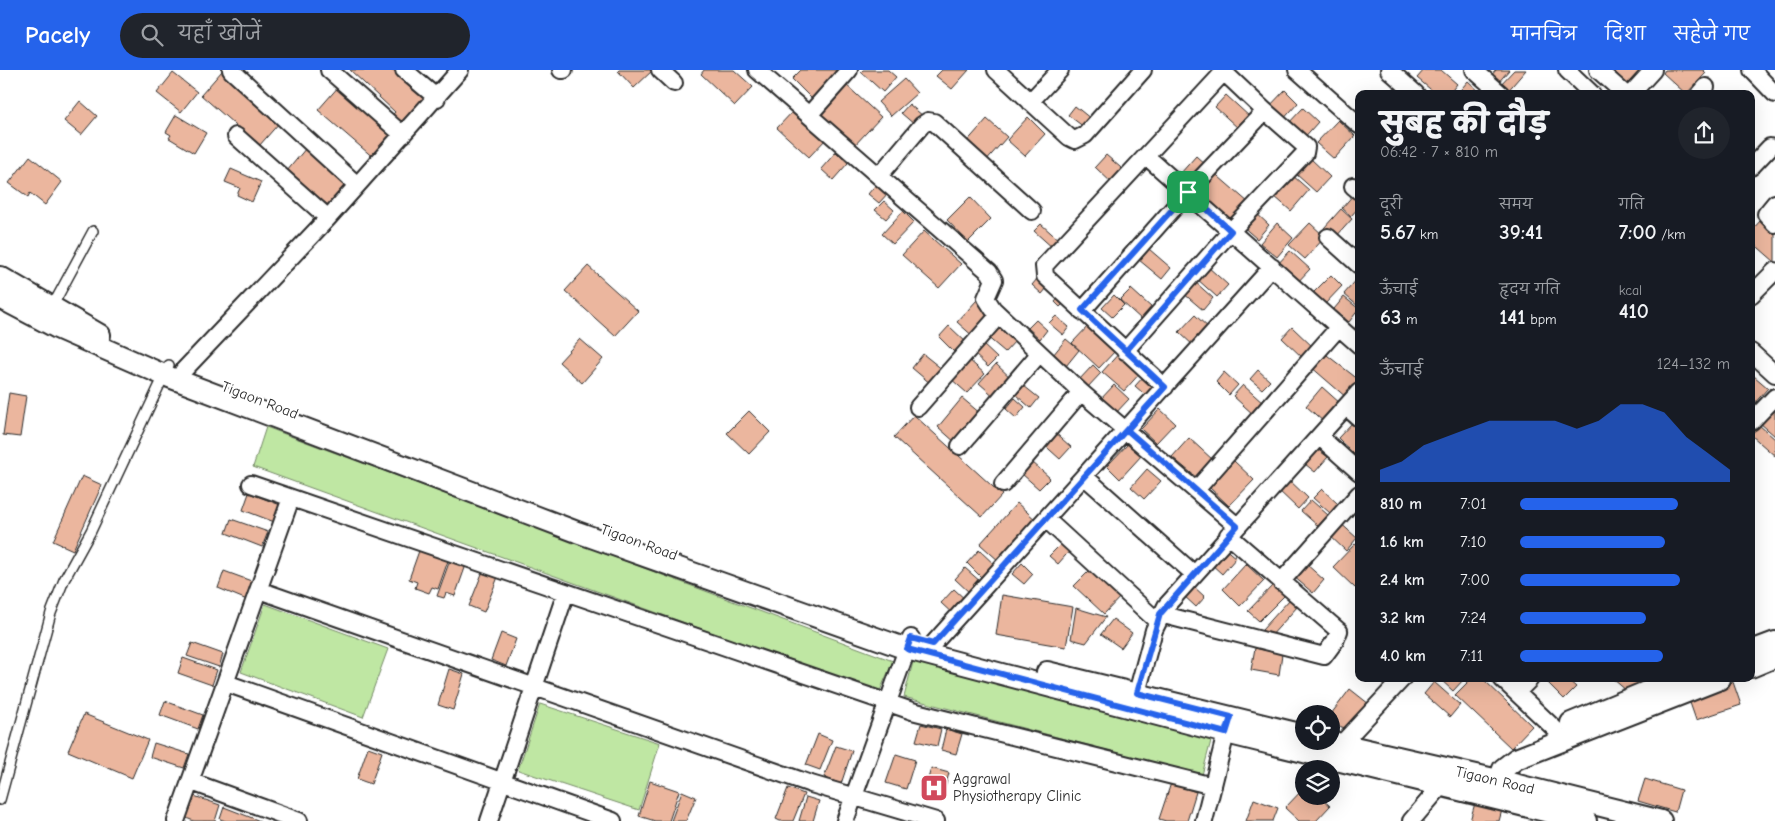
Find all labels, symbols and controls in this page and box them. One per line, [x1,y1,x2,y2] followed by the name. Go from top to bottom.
[120,13,470,58] search box
[25,21,90,49] text: Pacely
[138,21,166,49] icon: search
[178,23,261,45] text: यहाँ खोजें
[1511,24,1577,45] text: मानचित्र
[1605,24,1646,45] text: दिशा
[1674,24,1750,45] text: सहेजे गए
[1678,107,1730,159] button: share
[1380,108,1548,140] text: सुबह की दौड़
[1380,143,1498,161] text: 06:42 · 7 × 810 m
[1167,171,1209,213] pin
[1174,178,1202,206] icon: arrive
[1380,196,1402,213] text: दूरी
[1499,196,1533,213] text: समय
[1619,196,1644,213] text: गति
[1380,220,1415,244] text: 5.67
[1499,220,1543,244] text: 39:41
[1619,220,1656,244] text: 7:00
[1415,226,1438,243] text: km
[1656,226,1686,243] text: /km
[1380,281,1418,298] text: ऊँचाई
[1499,281,1560,298] text: हृदय गति
[1619,282,1642,299] text: kcal
[1619,299,1649,323] text: 410
[1380,305,1401,329] text: 63
[1499,305,1525,329] text: 141
[1401,311,1418,328] text: m
[1525,311,1557,328] text: bpm
[1657,355,1730,373] text: 124–132 m
[1380,361,1423,379] text: ऊँचाई
[219,377,301,423] street label: Tigaon Road
[1380,495,1422,513] text: 810 m
[1460,495,1487,513] text: 7:01
[598,520,680,564] street label: Tigaon Road
[1380,533,1424,551] text: 1.6 km
[1460,533,1487,551] text: 7:10
[1380,571,1425,589] text: 2.4 km
[1460,571,1490,589] text: 7:00
[1380,609,1425,627] text: 3.2 km
[1460,609,1487,627] text: 7:24
[1380,647,1426,665] text: 4.0 km
[1460,647,1483,665] text: 7:11
[1295,705,1340,805] map controls
[1295,705,1340,750] button: locate
[1295,760,1340,805] button: layers
[1454,762,1536,798] street label: Tigaon Road
[953,770,1081,805] place label: Aggrawal Physiotherapy Clinic
[919,773,949,803] hospital icon: Aggrawal Physiotherapy Clinic

